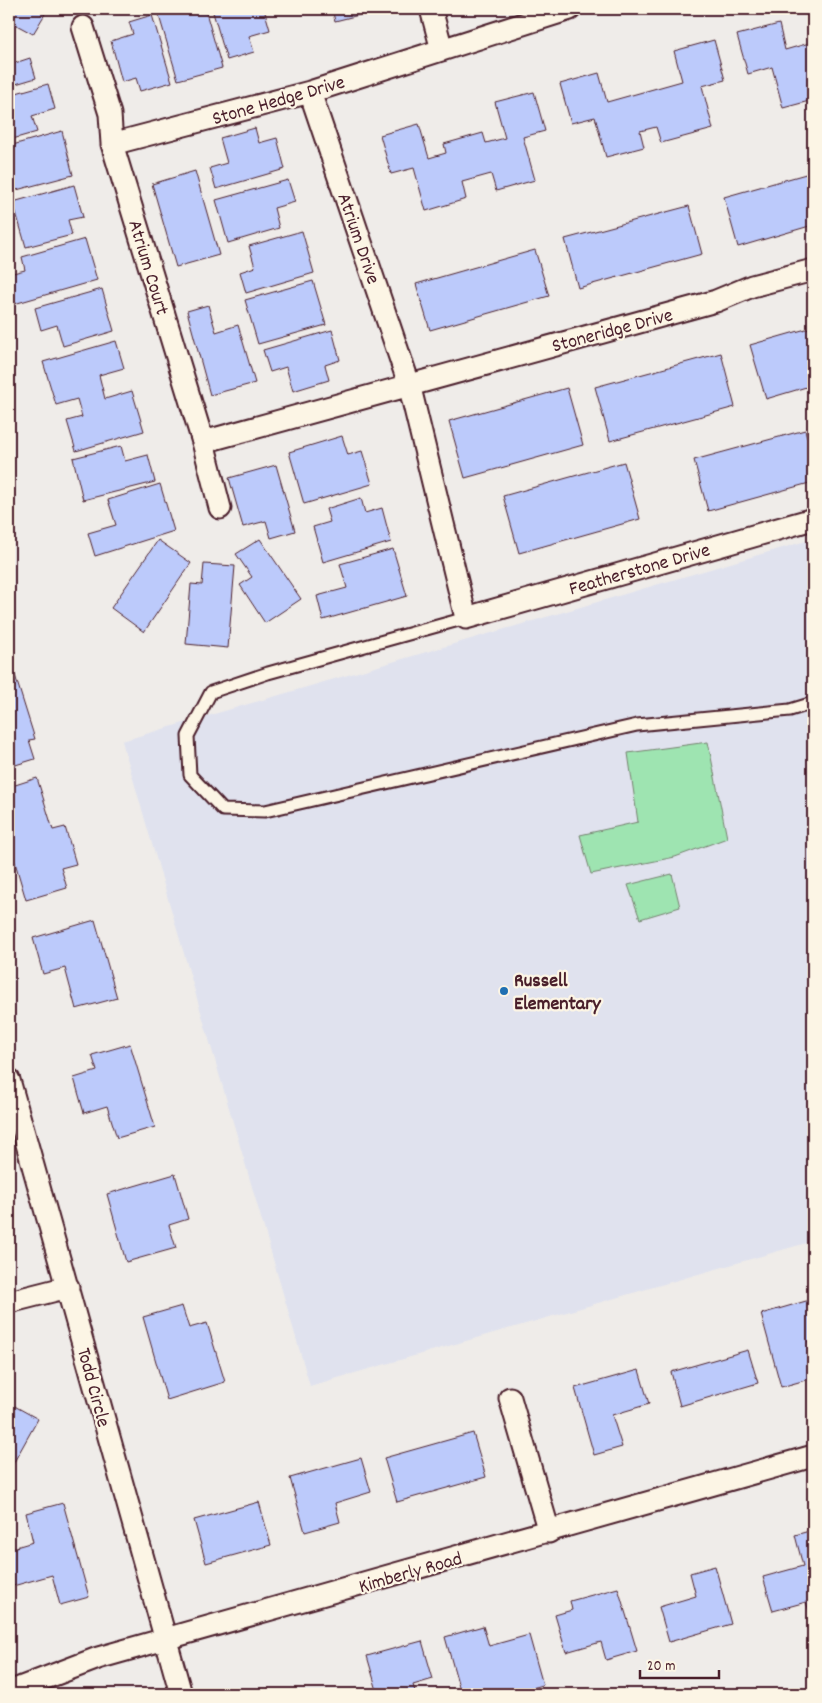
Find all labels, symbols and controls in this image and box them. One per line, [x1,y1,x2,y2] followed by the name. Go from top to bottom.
[209,70,349,134] street label: Stone Hedge Drive
[328,190,386,289] street label: Atrium Drive
[119,217,175,319] street label: Atrium Court
[549,302,677,362] street label: Stoneridge Drive
[566,537,714,604] street label: Featherstone Drive
[514,968,602,1019] place label: Russell Elementary
[498,985,510,997] marker: Russell Elementary
[68,1345,116,1431] street label: Todd Circle
[356,1546,466,1602] street label: Kimberly Road
[640,1648,718,1680] scale bar
[647,1656,675,1678] text: 20 m

